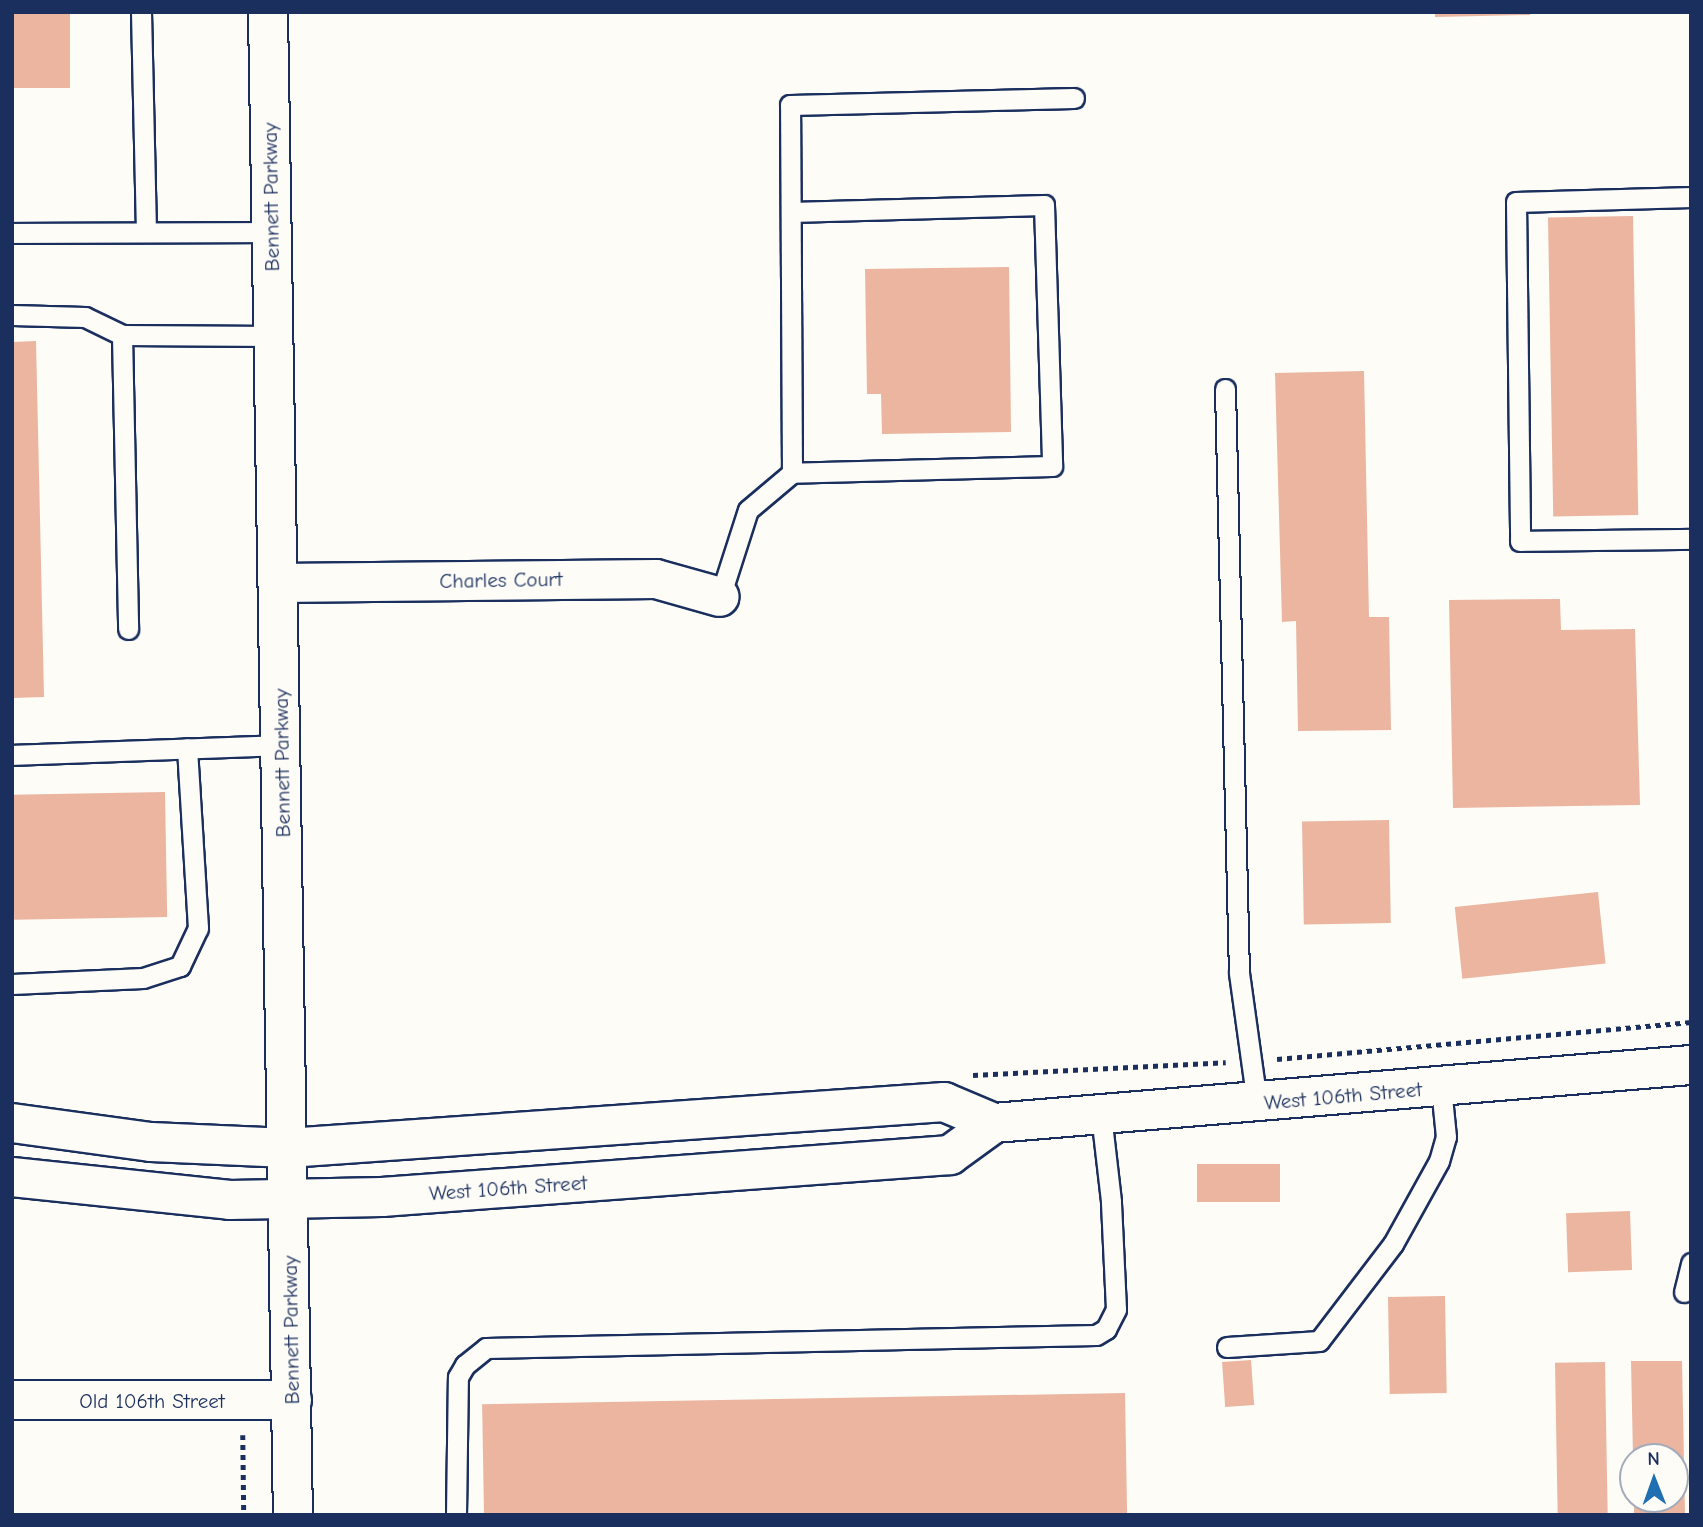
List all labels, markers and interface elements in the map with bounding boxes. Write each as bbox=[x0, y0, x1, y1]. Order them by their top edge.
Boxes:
street label: Bennett Parkway bbox=[257, 122, 285, 272]
street label: Charles Court bbox=[439, 566, 563, 594]
street label: Bennett Parkway bbox=[268, 688, 296, 838]
street label: West 106th Street bbox=[1263, 1077, 1423, 1115]
street label: West 106th Street bbox=[428, 1170, 588, 1206]
street label: Bennett Parkway bbox=[277, 1255, 305, 1405]
street label: Old 106th Street bbox=[79, 1388, 225, 1414]
north arrow bbox=[1619, 1443, 1689, 1513]
text: N bbox=[1647, 1448, 1660, 1470]

